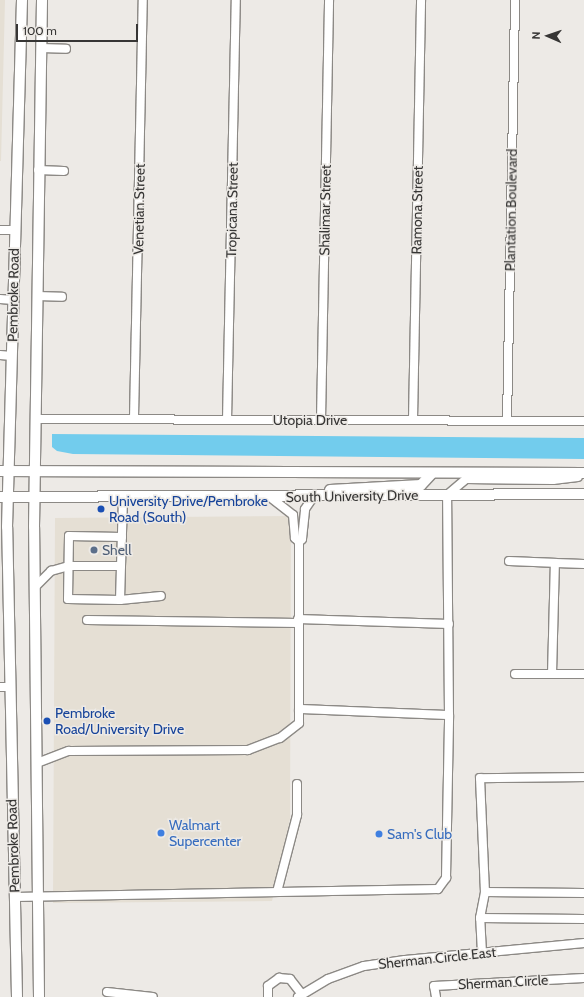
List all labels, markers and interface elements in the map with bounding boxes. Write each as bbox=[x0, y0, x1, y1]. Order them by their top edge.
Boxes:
scale bar bbox=[18, 16, 140, 42]
north arrow bbox=[528, 16, 568, 56]
text: 100 m bbox=[23, 23, 57, 38]
text: N bbox=[529, 31, 543, 40]
street label: Plantation Boulevard bbox=[502, 149, 520, 271]
street label: Tropicana Street bbox=[223, 162, 241, 258]
street label: Venetian Street bbox=[130, 163, 148, 255]
street label: Shalimar Street bbox=[316, 164, 334, 256]
street label: Ramona Street bbox=[408, 165, 426, 255]
street label: Pembroke Road bbox=[4, 248, 22, 342]
street label: Utopia Drive bbox=[273, 412, 347, 428]
street label: South University Drive bbox=[285, 486, 419, 506]
place label: University Drive/Pembroke Road (South) bbox=[109, 493, 268, 526]
marker: University Drive/Pembroke Road (South) bbox=[96, 504, 106, 514]
place label: Shell bbox=[102, 542, 131, 558]
marker: Shell bbox=[89, 545, 99, 555]
place label: Pembroke Road/University Drive bbox=[55, 705, 184, 738]
marker: Pembroke Road/University Drive bbox=[42, 716, 52, 726]
street label: Pembroke Road bbox=[3, 799, 23, 893]
place label: Walmart Supercenter bbox=[169, 817, 241, 850]
place label: Sam's Club bbox=[387, 826, 452, 842]
marker: Walmart Supercenter bbox=[156, 828, 166, 838]
marker: Sam's Club bbox=[374, 829, 384, 839]
street label: Sherman Circle East bbox=[377, 943, 497, 973]
street label: Sherman Circle bbox=[457, 971, 549, 993]

